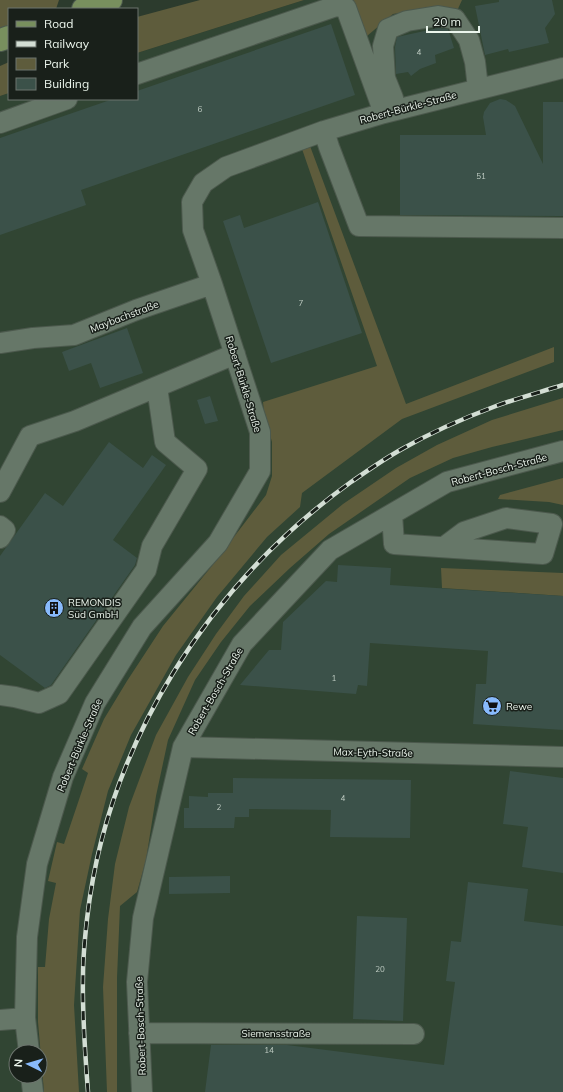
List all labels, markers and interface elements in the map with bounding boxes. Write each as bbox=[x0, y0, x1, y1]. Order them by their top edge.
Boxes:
legend bbox=[8, 8, 138, 100]
scale bar bbox=[427, 8, 479, 34]
text: 20 m bbox=[433, 14, 461, 29]
text: Road bbox=[44, 16, 73, 31]
text: Railway bbox=[44, 36, 90, 51]
house number: 4 bbox=[417, 47, 422, 57]
text: Park bbox=[44, 56, 70, 71]
text: Building bbox=[44, 76, 89, 91]
street label: Robert-Bürkle-Straße bbox=[358, 88, 458, 127]
house number: 6 bbox=[198, 104, 203, 114]
house number: 51 bbox=[476, 171, 486, 181]
street label: Maybachstraße bbox=[88, 297, 160, 336]
house number: 7 bbox=[299, 298, 304, 308]
street label: Robert-Bürkle-Straße bbox=[223, 334, 264, 434]
street label: Robert-Bosch-Straße bbox=[450, 450, 549, 489]
place label: REMONDIS Süd GmbH bbox=[68, 596, 121, 621]
building icon: REMONDIS Süd GmbH bbox=[43, 597, 65, 619]
street label: Robert-Bosch-Straße bbox=[185, 645, 246, 737]
house number: 1 bbox=[332, 673, 337, 683]
supermarket icon: Rewe bbox=[481, 695, 503, 717]
street label: Robert-Bürkle-Straße bbox=[54, 697, 105, 794]
place label: Rewe bbox=[506, 700, 532, 713]
street label: Max-Eyth-Straße bbox=[333, 745, 413, 760]
house number: 4 bbox=[341, 793, 346, 803]
house number: 2 bbox=[217, 802, 222, 812]
house number: 20 bbox=[375, 964, 385, 974]
street label: Robert-Bosch-Straße bbox=[132, 976, 149, 1076]
street label: Siemensstraße bbox=[242, 1027, 310, 1040]
north arrow bbox=[8, 1044, 48, 1084]
house number: 14 bbox=[264, 1045, 274, 1055]
text: N bbox=[11, 1058, 25, 1068]

